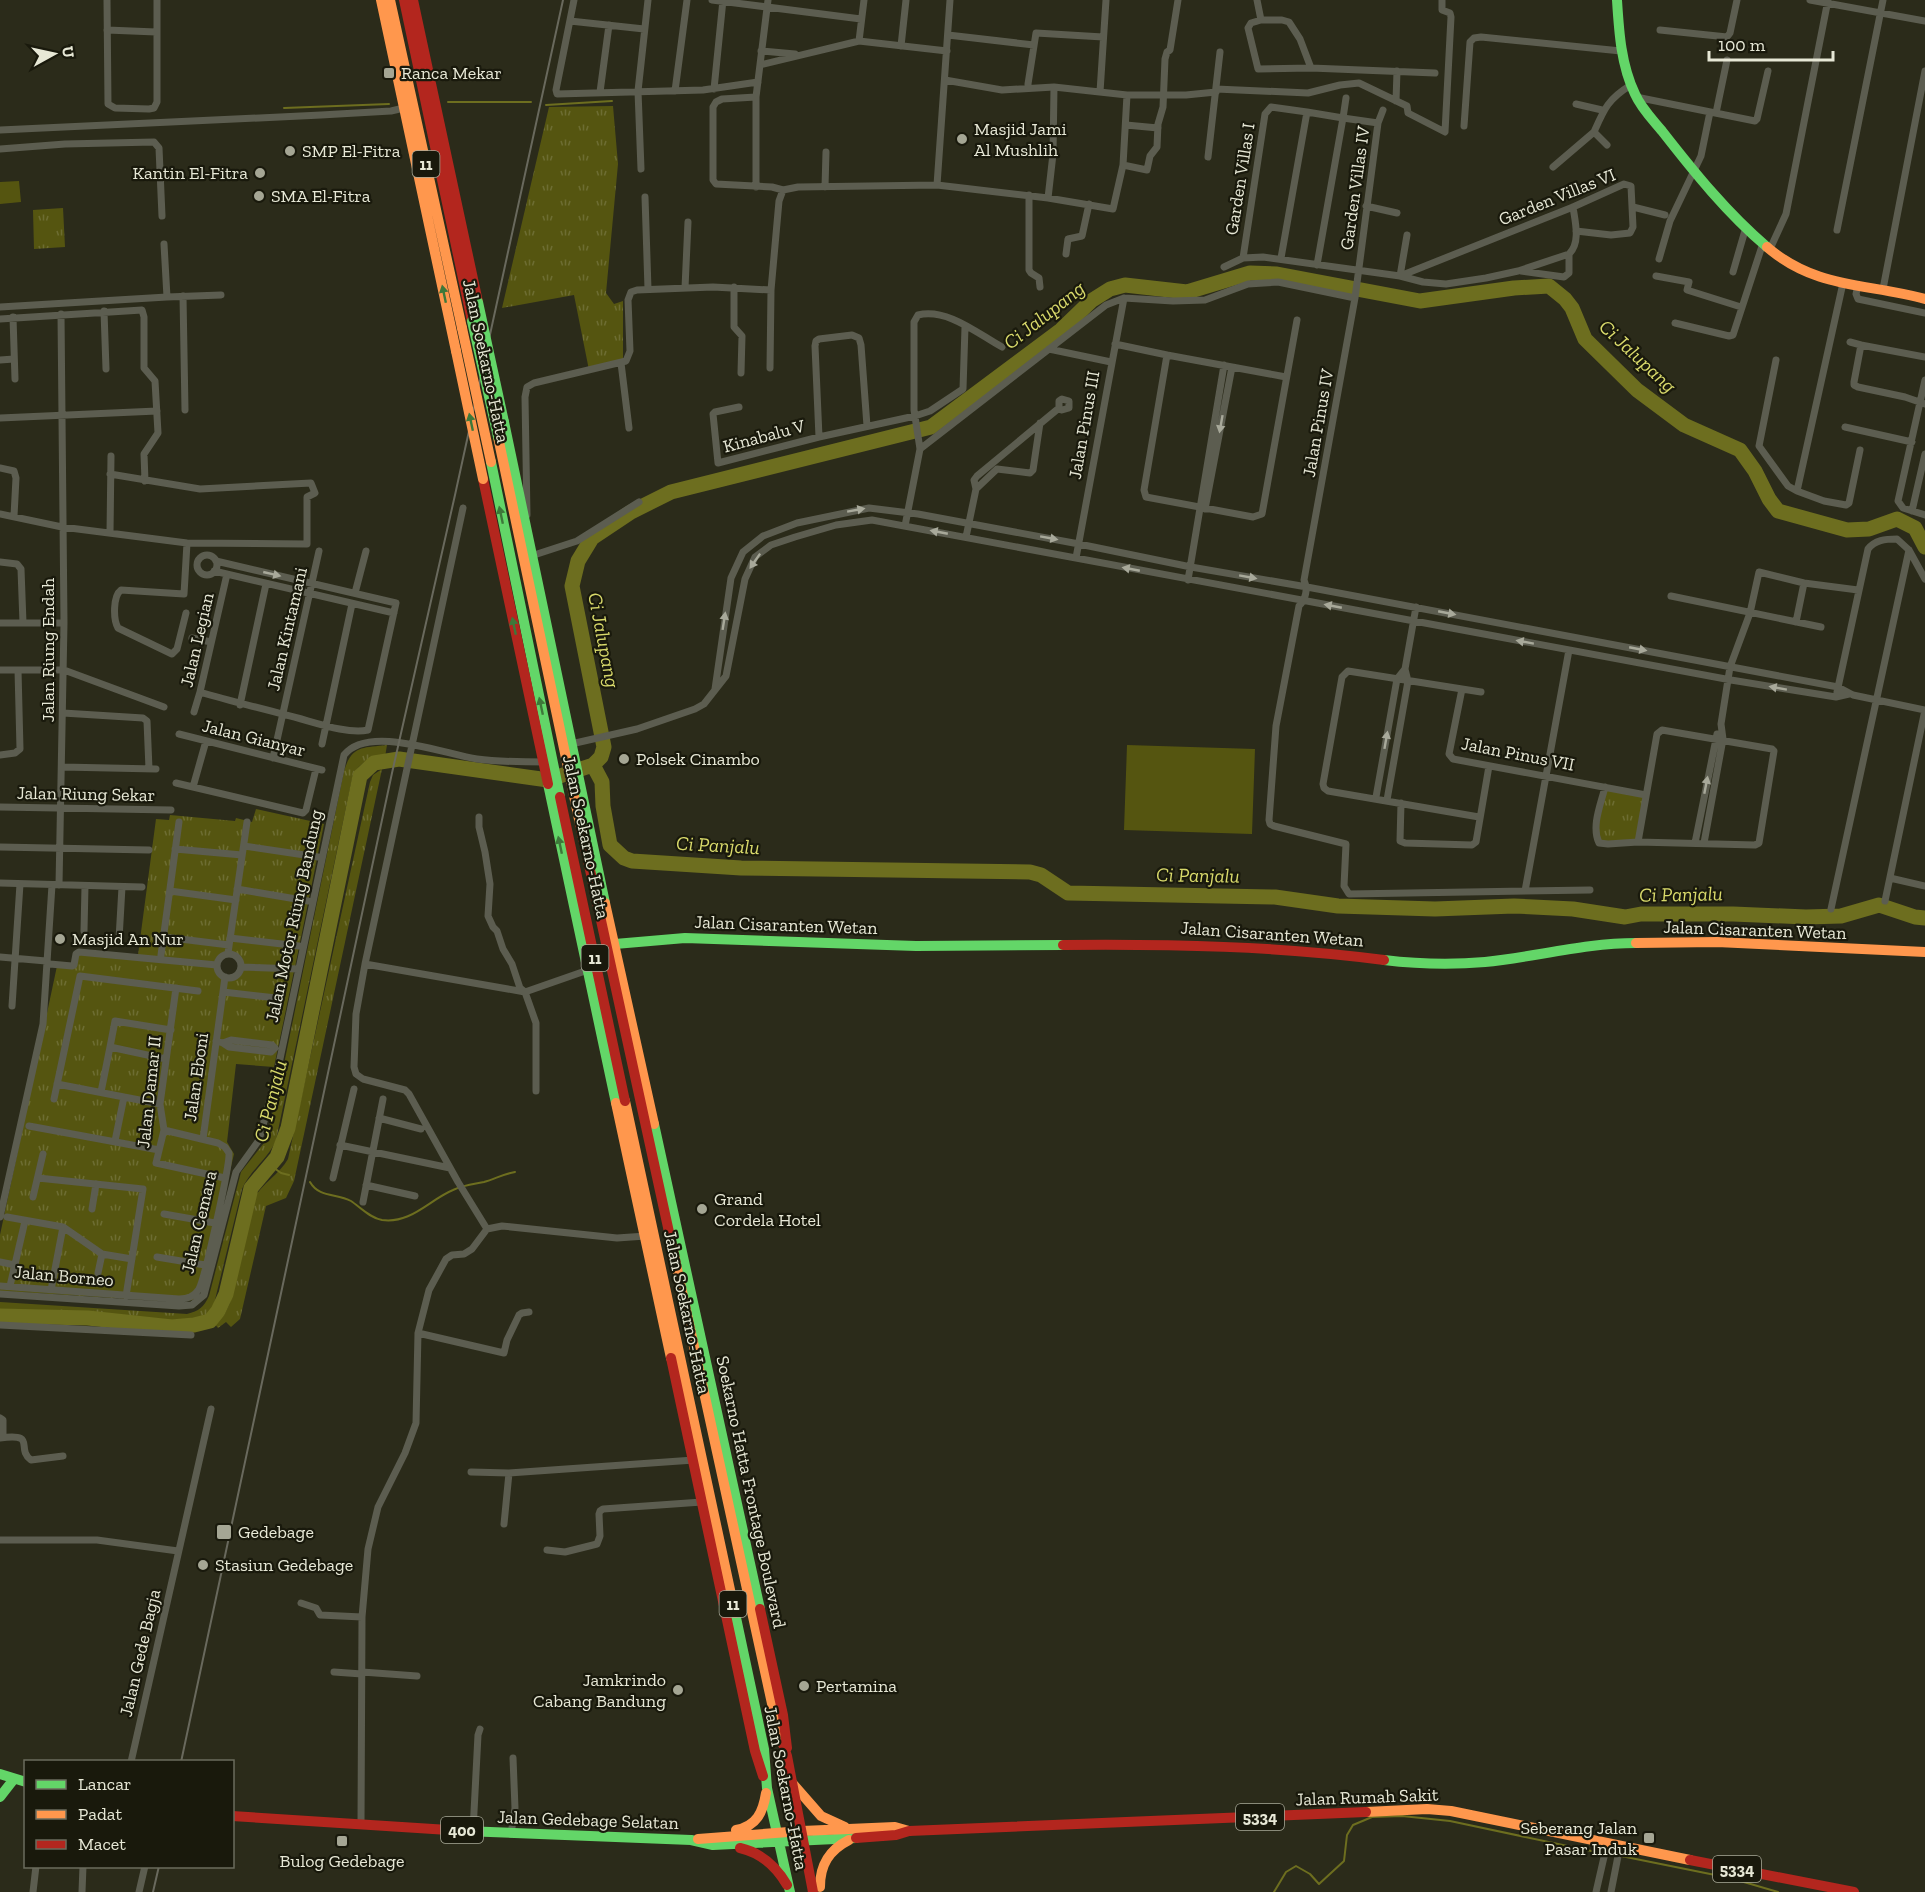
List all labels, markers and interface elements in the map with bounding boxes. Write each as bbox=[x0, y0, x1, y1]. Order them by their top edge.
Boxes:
north arrow bbox=[24, 24, 84, 84]
scale bar bbox=[1709, 24, 1834, 62]
text: 100 m bbox=[1718, 34, 1766, 56]
text: U bbox=[58, 45, 79, 59]
place label: Ranca Mekar bbox=[401, 62, 502, 84]
marker: Ranca Mekar bbox=[382, 66, 396, 80]
place label: Masjid Jami Al Mushlih bbox=[974, 118, 1066, 161]
street label: Garden Villas I bbox=[1220, 121, 1260, 237]
street label: Garden Villas IV bbox=[1335, 124, 1375, 251]
marker: Masjid Jami Al Mushlih bbox=[955, 132, 969, 146]
place label: SMP El-Fitra bbox=[302, 140, 401, 162]
marker: SMP El-Fitra bbox=[283, 144, 297, 158]
road number: 11 bbox=[412, 151, 440, 177]
place label: Kantin El-Fitra bbox=[132, 162, 248, 184]
street label: Garden Villas VI bbox=[1495, 163, 1619, 230]
marker: Kantin El-Fitra bbox=[253, 166, 267, 180]
place label: SMA El-Fitra bbox=[271, 185, 371, 207]
marker: SMA El-Fitra bbox=[252, 189, 266, 203]
water label: Ci Jalupang bbox=[999, 275, 1090, 354]
street label: Jalan Soekarno-Hatta bbox=[458, 277, 514, 445]
one-way arrow bbox=[439, 284, 448, 303]
water label: Ci Jalupang bbox=[1594, 314, 1682, 398]
street label: Jalan Pinus IV bbox=[1298, 367, 1338, 479]
street label: Jalan Pinus III bbox=[1064, 369, 1104, 481]
one-way arrow bbox=[466, 412, 475, 431]
street label: Kinabalu V bbox=[721, 414, 808, 457]
one-way arrow bbox=[1216, 415, 1225, 434]
one-way arrow bbox=[496, 505, 506, 524]
one-way arrow bbox=[847, 506, 866, 515]
one-way arrow bbox=[929, 527, 948, 536]
one-way arrow bbox=[1039, 534, 1058, 543]
one-way arrow bbox=[750, 552, 761, 569]
one-way arrow bbox=[1121, 564, 1140, 573]
street label: Jalan Kintamani bbox=[262, 565, 312, 693]
one-way arrow bbox=[263, 570, 282, 579]
one-way arrow bbox=[1239, 572, 1258, 581]
street label: Jalan Riung Endah bbox=[37, 578, 59, 722]
street label: Jalan Legian bbox=[175, 590, 219, 689]
water label: Ci Jalupang bbox=[583, 590, 625, 690]
one-way arrow bbox=[1323, 601, 1342, 610]
one-way arrow bbox=[1437, 609, 1456, 618]
one-way arrow bbox=[720, 612, 729, 631]
one-way arrow bbox=[509, 616, 518, 635]
one-way arrow bbox=[1515, 637, 1534, 646]
one-way arrow bbox=[1629, 645, 1648, 654]
one-way arrow bbox=[1769, 683, 1788, 692]
one-way arrow bbox=[536, 696, 545, 715]
street label: Jalan Gianyar bbox=[200, 715, 308, 761]
one-way arrow bbox=[1382, 730, 1391, 749]
street label: Jalan Pinus VII bbox=[1460, 732, 1577, 776]
place label: Polsek Cinambo bbox=[636, 748, 760, 770]
marker: Polsek Cinambo bbox=[617, 752, 631, 766]
street label: Jalan Soekarno-Hatta bbox=[558, 753, 614, 921]
one-way arrow bbox=[1702, 776, 1711, 795]
street label: Jalan Riung Sekar bbox=[17, 782, 155, 806]
street label: Jalan Motor Riung Bandung bbox=[261, 808, 327, 1024]
water label: Ci Panjalu bbox=[676, 831, 760, 859]
one-way arrow bbox=[555, 835, 565, 854]
water label: Ci Panjalu bbox=[1156, 862, 1240, 888]
water label: Ci Panjalu bbox=[1639, 881, 1723, 907]
street label: Jalan Cisaranten Wetan bbox=[694, 911, 879, 939]
street label: Jalan Cisaranten Wetan bbox=[1663, 916, 1848, 944]
street label: Jalan Cisaranten Wetan bbox=[1180, 917, 1365, 951]
place label: Masjid An Nur bbox=[72, 928, 184, 950]
marker: Masjid An Nur bbox=[53, 932, 67, 946]
road number: 11 bbox=[582, 945, 608, 971]
street label: Jalan Eboni bbox=[179, 1031, 213, 1123]
street label: Jalan Damar II bbox=[132, 1035, 166, 1149]
water label: Ci Panjalu bbox=[248, 1057, 292, 1145]
street label: Jalan Cemara bbox=[176, 1168, 222, 1276]
place label: Grand Cordela Hotel bbox=[714, 1188, 821, 1231]
marker: Grand Cordela Hotel bbox=[695, 1202, 709, 1216]
street label: Jalan Soekarno-Hatta bbox=[659, 1228, 715, 1396]
street label: Jalan Borneo bbox=[13, 1261, 115, 1291]
street label: Soekarno Hatta Frontage Boulevard bbox=[711, 1354, 791, 1630]
place label: Gedebage bbox=[238, 1521, 314, 1543]
marker: Gedebage bbox=[215, 1523, 233, 1541]
place label: Stasiun Gedebage bbox=[215, 1554, 353, 1576]
marker: Stasiun Gedebage bbox=[196, 1558, 210, 1572]
street label: Jalan Gede Bagja bbox=[115, 1587, 165, 1719]
road number: 11 bbox=[720, 1591, 746, 1617]
place label: Jamkrindo Cabang Bandung bbox=[533, 1669, 666, 1712]
place label: Pertamina bbox=[816, 1675, 897, 1697]
marker: Pertamina bbox=[797, 1679, 811, 1693]
marker: Jamkrindo Cabang Bandung bbox=[671, 1683, 685, 1697]
street label: Jalan Soekarno-Hatta bbox=[759, 1704, 813, 1872]
legend bbox=[24, 1760, 234, 1868]
text: Lancar bbox=[78, 1773, 131, 1795]
street label: Jalan Rumah Sakit bbox=[1295, 1783, 1439, 1810]
text: Padat bbox=[78, 1803, 122, 1825]
road number: 5334 bbox=[1236, 1804, 1284, 1830]
street label: Jalan Gedebage Selatan bbox=[497, 1806, 680, 1834]
road number: 400 bbox=[441, 1817, 483, 1843]
place label: Seberang Jalan Pasar Induk bbox=[1520, 1817, 1638, 1860]
marker: Seberang Jalan Pasar Induk bbox=[1642, 1831, 1656, 1845]
text: Macet bbox=[78, 1833, 126, 1855]
marker: Bulog Gedebage bbox=[335, 1834, 349, 1848]
place label: Bulog Gedebage bbox=[280, 1850, 404, 1872]
road number: 5334 bbox=[1713, 1856, 1761, 1882]

